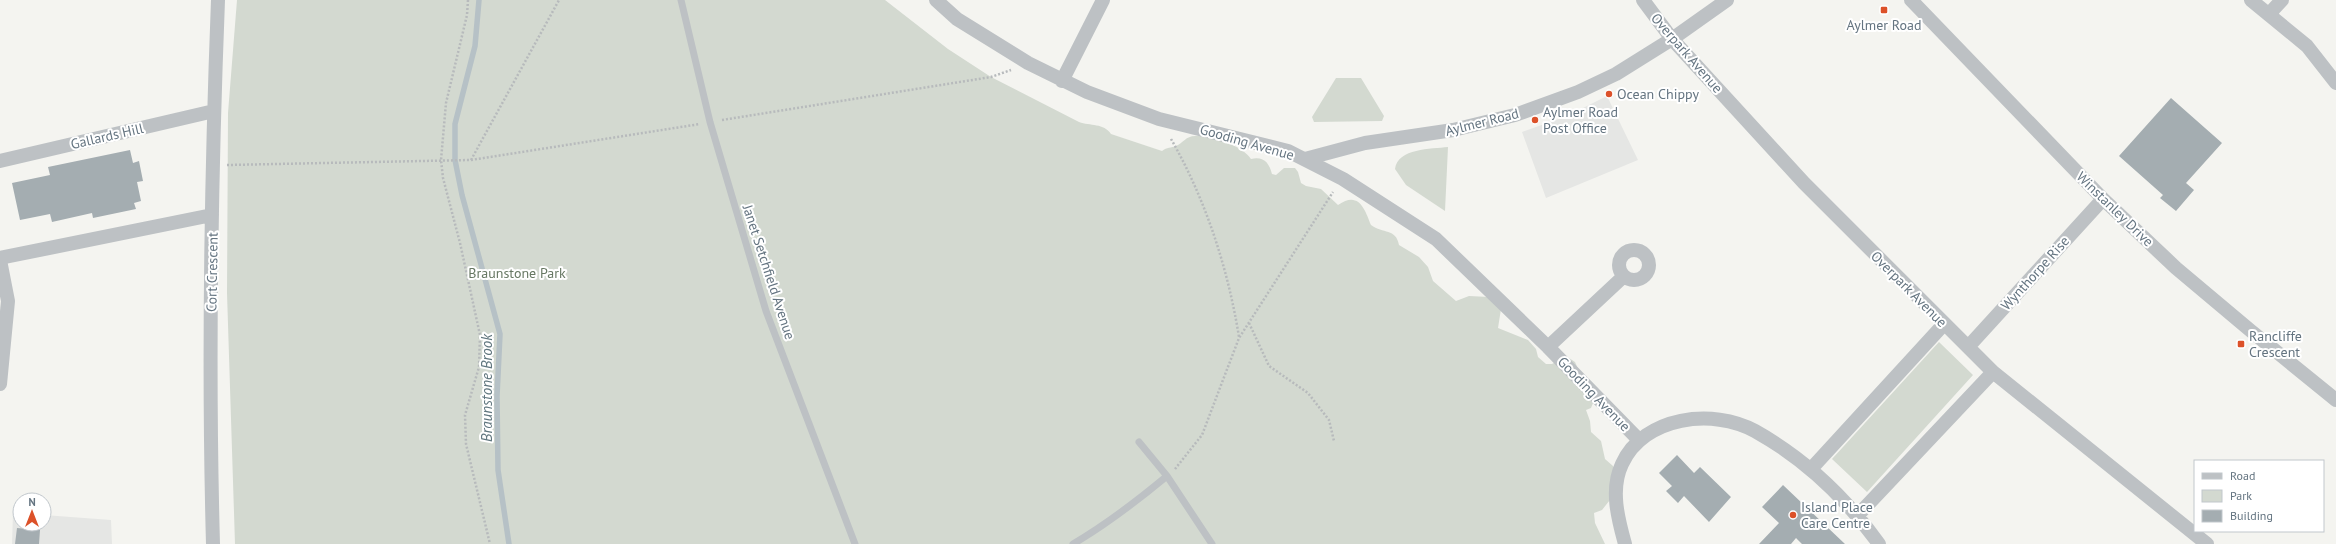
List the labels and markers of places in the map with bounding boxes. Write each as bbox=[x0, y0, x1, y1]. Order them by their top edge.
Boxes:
marker: Aylmer Road bbox=[1879, 5, 1889, 15]
place label: Aylmer Road bbox=[1847, 16, 1921, 34]
place label: Ocean Chippy bbox=[1617, 85, 1699, 103]
marker: Ocean Chippy bbox=[1604, 89, 1614, 99]
place label: Aylmer Road Post Office bbox=[1543, 103, 1618, 137]
marker: Aylmer Road Post Office bbox=[1530, 115, 1540, 125]
place label: Rancliffe Crescent bbox=[2249, 327, 2302, 361]
marker: Rancliffe Crescent bbox=[2236, 339, 2246, 349]
place label: Island Place Care Centre bbox=[1801, 498, 1873, 532]
marker: Island Place Care Centre bbox=[1788, 510, 1798, 520]

